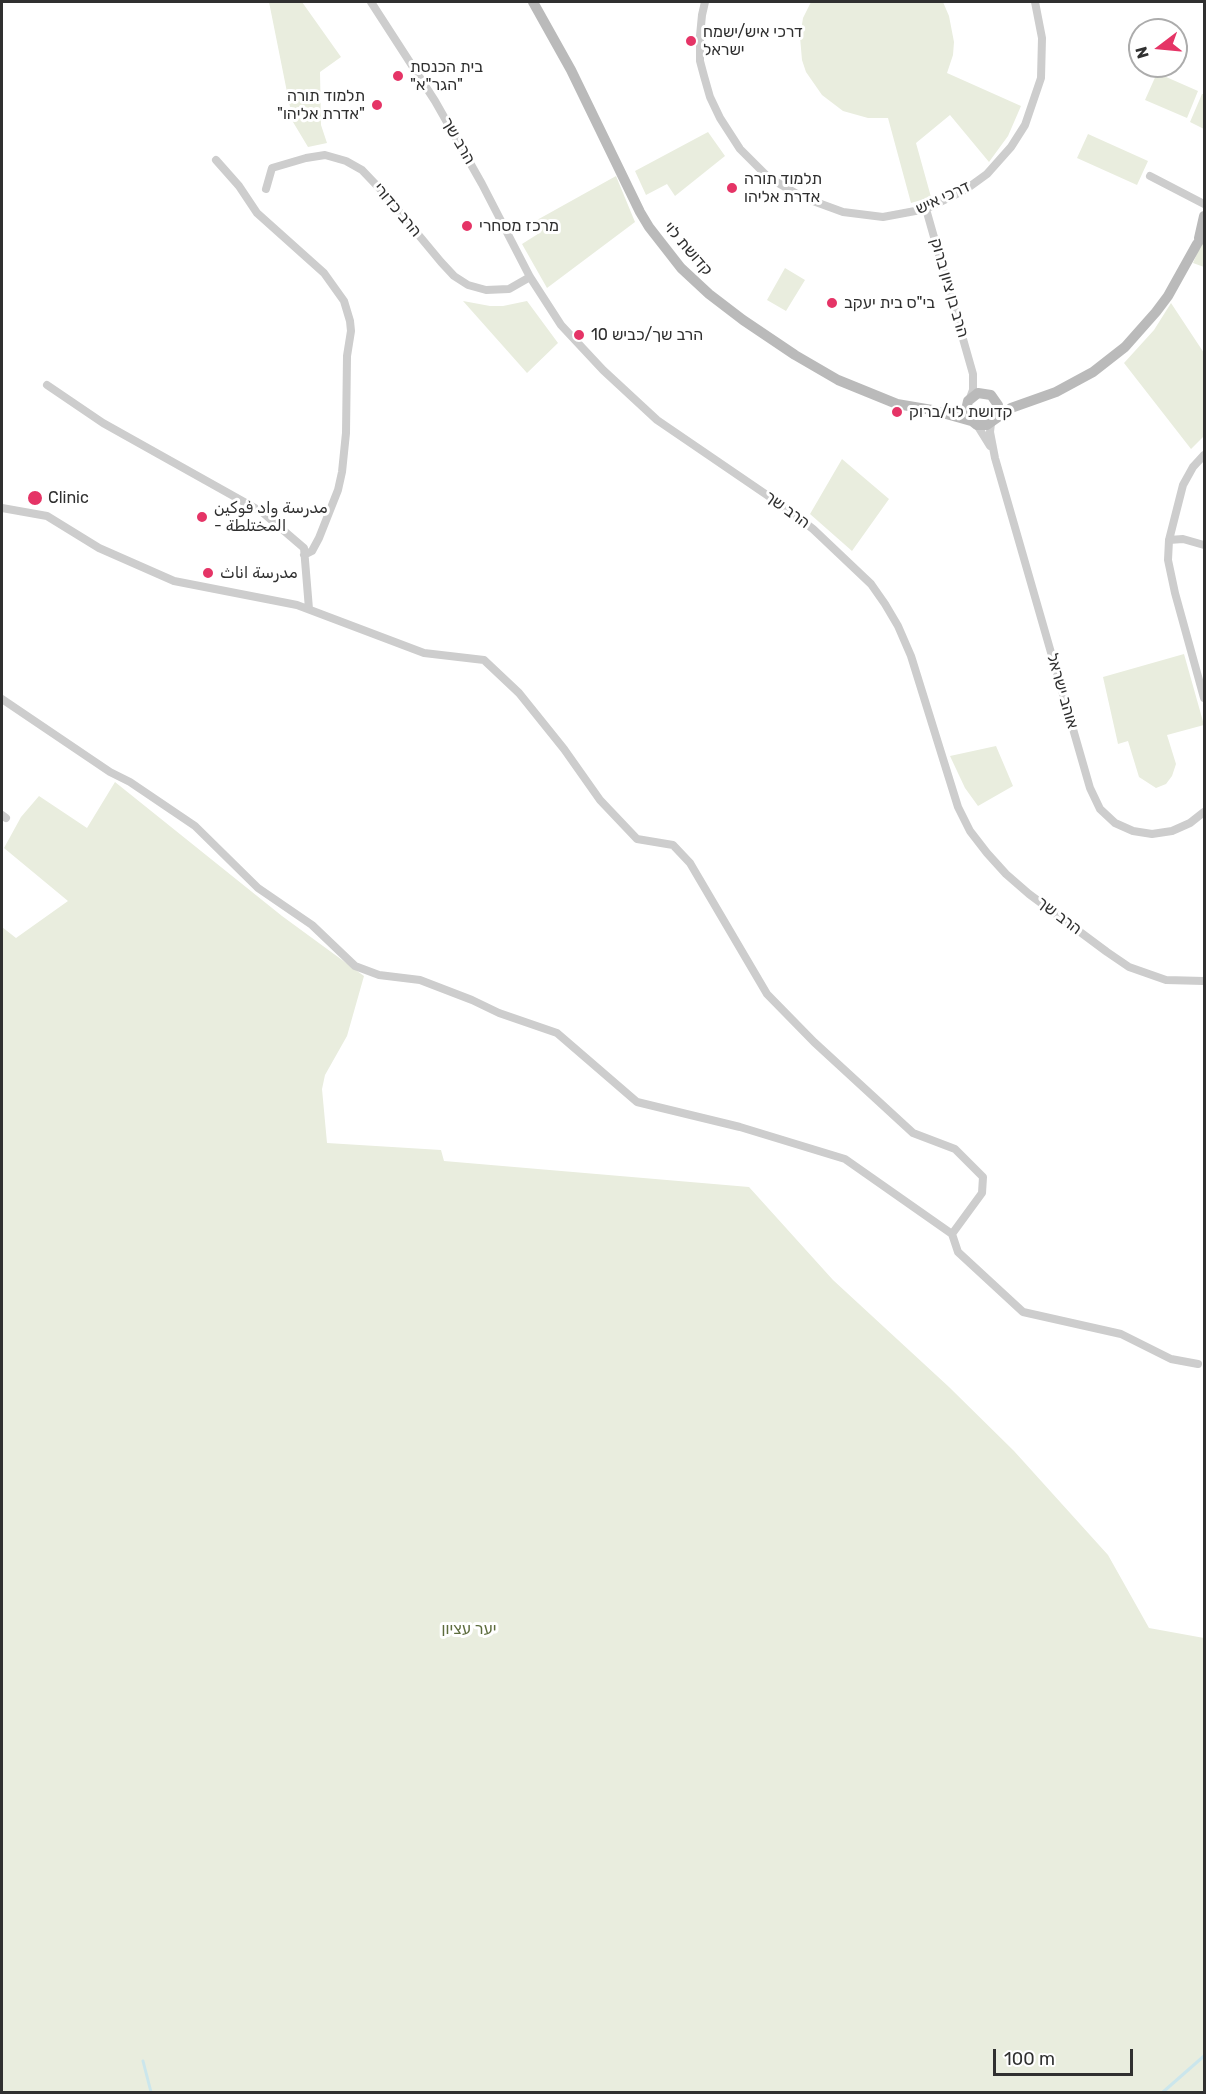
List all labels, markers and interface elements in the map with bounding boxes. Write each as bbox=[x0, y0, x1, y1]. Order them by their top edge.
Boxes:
north arrow bbox=[1128, 18, 1188, 78]
place label: דרכי איש/ישמח ישראל bbox=[703, 22, 803, 60]
marker: דרכי איש/ישמח ישראל bbox=[684, 34, 698, 48]
text: N bbox=[1131, 44, 1153, 61]
place label: בית הכנסת "הגר"א" bbox=[410, 57, 483, 95]
marker: בית הכנסת "הגר"א" bbox=[391, 69, 405, 83]
place label: תלמוד תורה "אדרת אליהו" bbox=[277, 86, 365, 124]
marker: תלמוד תורה "אדרת אליהו" bbox=[370, 98, 384, 112]
street label: הרב שך bbox=[437, 114, 479, 168]
place label: תלמוד תורה אדרת אליהו bbox=[744, 169, 822, 207]
street label: דרכי איש bbox=[913, 177, 973, 219]
street label: הרב כדורי bbox=[369, 179, 425, 241]
marker: תלמוד תורה אדרת אליהו bbox=[725, 181, 739, 195]
place label: מרכז מסחרי bbox=[479, 216, 559, 236]
street label: קדושת לוי bbox=[659, 218, 717, 280]
marker: מרכז מסחרי bbox=[460, 219, 474, 233]
street label: הרב בן ציון ברוק bbox=[926, 236, 972, 340]
place label: בי"ס בית יעקב bbox=[844, 293, 935, 313]
marker: בי"ס בית יעקב bbox=[825, 296, 839, 310]
place label: הרב שך/כביש 10 bbox=[591, 325, 703, 345]
marker: הרב שך/כביש 10 bbox=[572, 328, 586, 342]
place label: קדושת לוי/ברוק bbox=[909, 402, 1013, 422]
marker: קדושת לוי/ברוק bbox=[890, 405, 904, 419]
street label: הרב שך bbox=[761, 487, 813, 533]
place label: Clinic bbox=[48, 488, 89, 508]
marker: Clinic bbox=[26, 489, 44, 507]
place label: مدرسة واد فوكين - المختلطة bbox=[214, 498, 328, 536]
marker: مدرسة واد فوكين - المختلطة bbox=[195, 510, 209, 524]
place label: مدرسة اناث bbox=[220, 563, 298, 583]
marker: مدرسة اناث bbox=[201, 566, 215, 580]
street label: אוהב ישראל bbox=[1042, 651, 1082, 731]
street label: הרב שך bbox=[1033, 893, 1085, 939]
park label: יער עציון bbox=[442, 1619, 496, 1639]
scale bar bbox=[996, 2037, 1136, 2075]
text: 100 m bbox=[1004, 2048, 1055, 2070]

